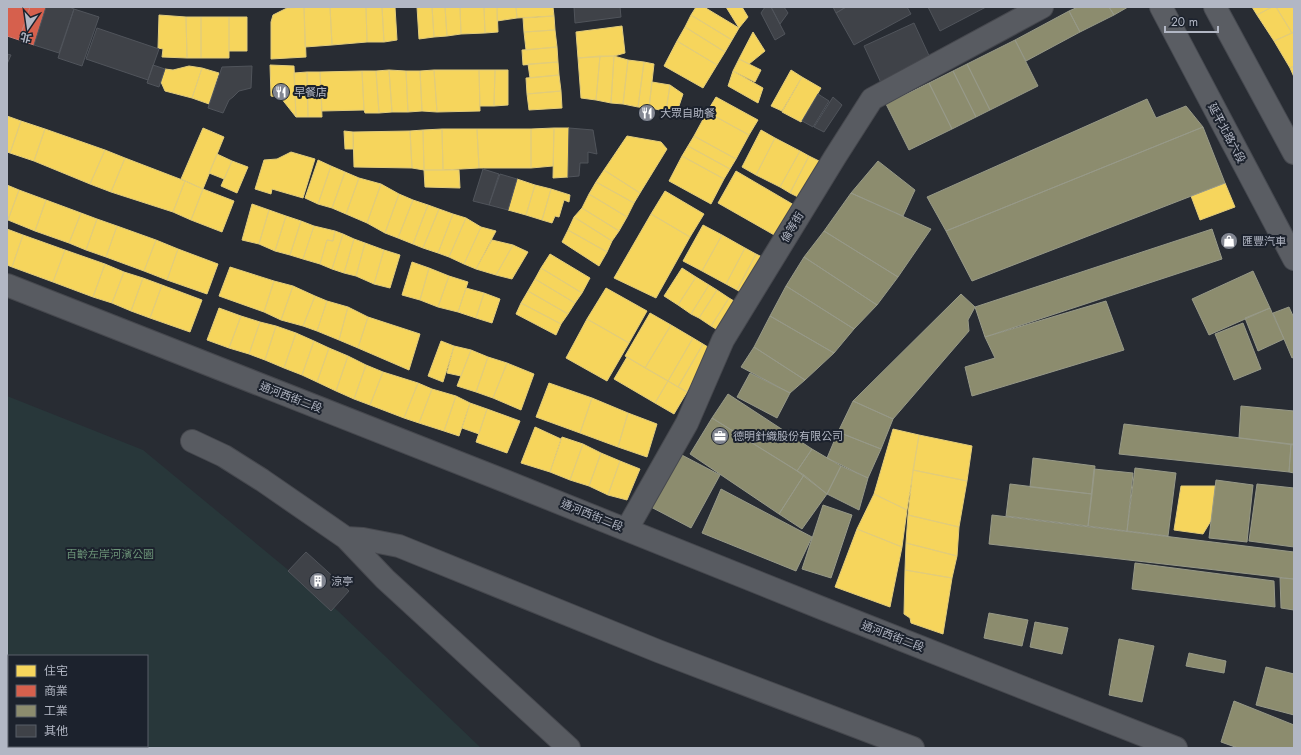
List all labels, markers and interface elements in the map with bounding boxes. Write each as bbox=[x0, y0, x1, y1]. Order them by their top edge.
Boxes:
north arrow bbox=[8, 8, 48, 48]
scale bar bbox=[1165, 8, 1218, 34]
text: 20 m bbox=[1171, 13, 1198, 31]
text: 北 bbox=[19, 29, 33, 47]
restaurant icon: 早餐店 bbox=[271, 82, 291, 102]
place label: 早餐店 bbox=[294, 84, 327, 100]
street label: 延平北路六段 bbox=[1204, 100, 1250, 166]
restaurant icon: 大眾自助餐 bbox=[637, 103, 657, 123]
place label: 大眾自助餐 bbox=[660, 105, 715, 121]
street label: 倫等街 bbox=[777, 209, 807, 245]
shop icon: 匯豐汽車 bbox=[1219, 231, 1239, 251]
place label: 匯豐汽車 bbox=[1242, 233, 1286, 249]
street label: 通河西街二段 bbox=[257, 378, 325, 416]
office icon: 德明針織股份有限公司 bbox=[710, 426, 730, 446]
place label: 德明針織股份有限公司 bbox=[733, 428, 843, 444]
street label: 通河西街二段 bbox=[558, 495, 626, 535]
park label: 百齡左岸河濱公園 bbox=[66, 546, 154, 562]
building icon: 涼亭 bbox=[308, 571, 328, 591]
place label: 涼亭 bbox=[331, 573, 353, 589]
street label: 通河西街二段 bbox=[859, 617, 927, 655]
legend bbox=[8, 655, 148, 747]
text: 住宅 bbox=[44, 662, 68, 680]
text: 商業 bbox=[44, 682, 68, 700]
text: 工業 bbox=[44, 702, 68, 720]
text: 其他 bbox=[44, 722, 68, 740]

